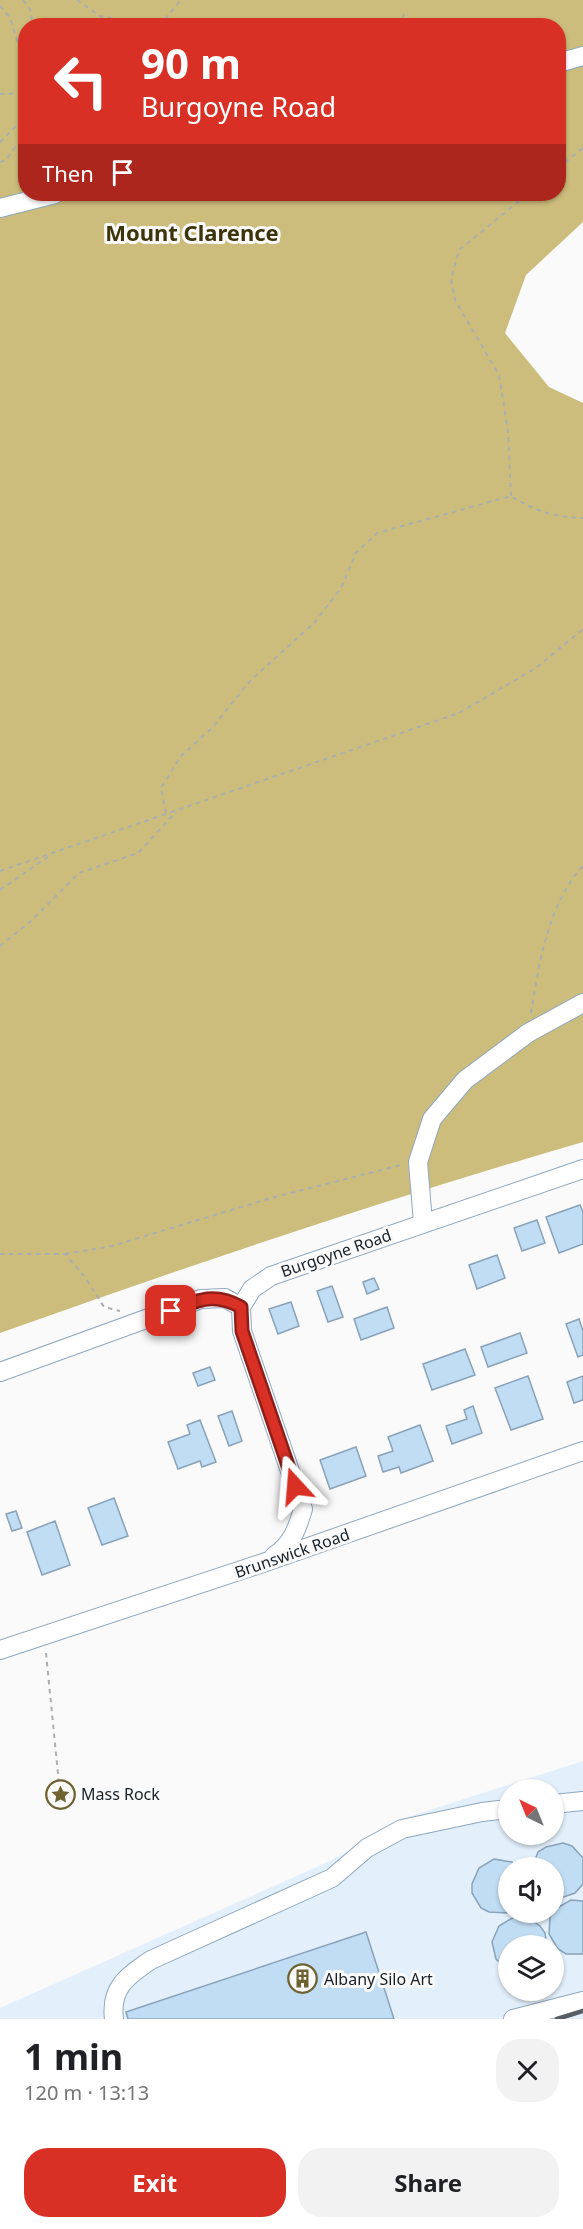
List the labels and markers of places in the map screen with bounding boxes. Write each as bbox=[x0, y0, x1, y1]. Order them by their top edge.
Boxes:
pin bbox=[145, 1285, 196, 1336]
place icon: Mass Rock bbox=[44, 1778, 76, 1810]
place label: Mass Rock bbox=[81, 1783, 160, 1805]
building icon: Albany Silo Art bbox=[287, 1963, 319, 1995]
place label: Albany Silo Art bbox=[324, 1968, 433, 1990]

